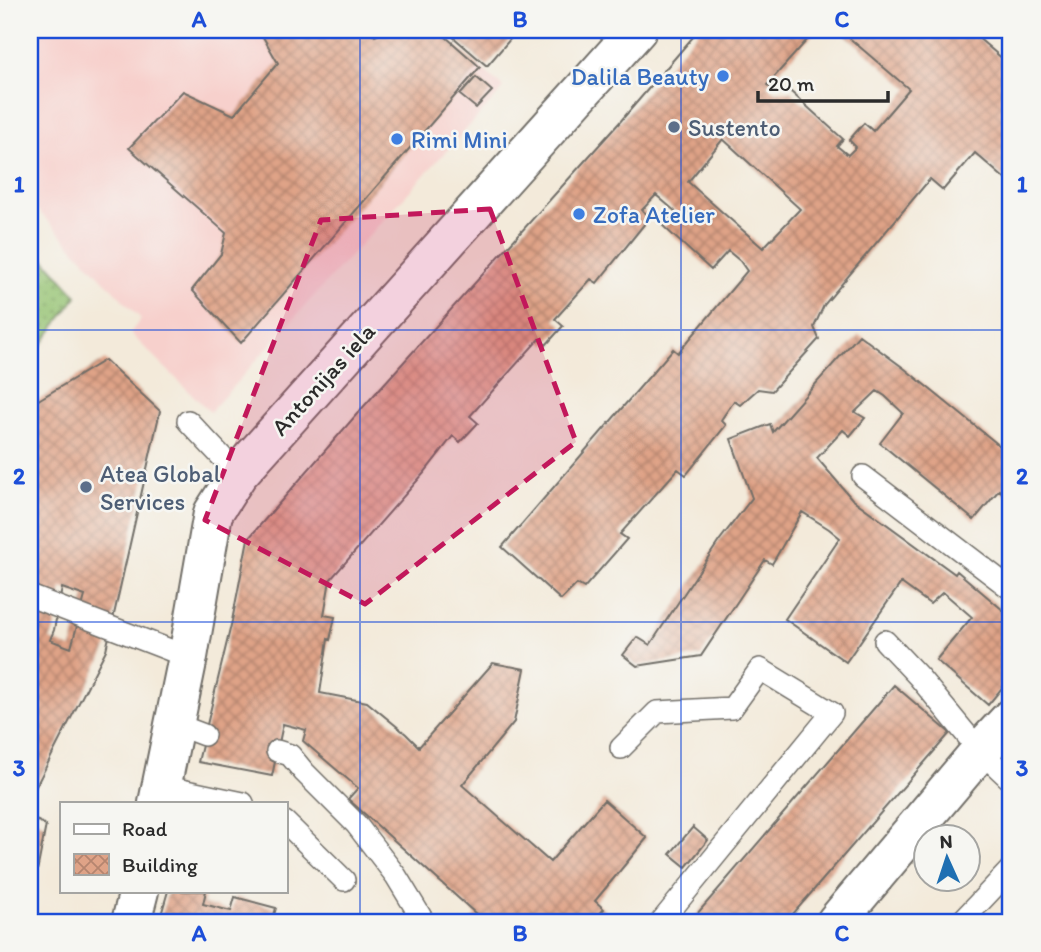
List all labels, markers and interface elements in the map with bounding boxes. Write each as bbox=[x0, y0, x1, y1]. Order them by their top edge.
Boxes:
text: A bbox=[191, 5, 207, 33]
text: B bbox=[513, 5, 528, 33]
text: C bbox=[835, 5, 850, 33]
scale bar bbox=[758, 60, 887, 104]
place label: Dalila Beauty bbox=[571, 62, 709, 91]
marker: Dalila Beauty bbox=[715, 68, 731, 84]
text: 20 m bbox=[768, 71, 815, 96]
place label: Sustento bbox=[688, 113, 781, 142]
marker: Sustento bbox=[666, 119, 682, 135]
place label: Rimi Mini bbox=[411, 125, 508, 154]
marker: Rimi Mini bbox=[389, 131, 405, 147]
text: 1 bbox=[14, 170, 25, 198]
text: 1 bbox=[1017, 170, 1028, 198]
place label: Zofa Atelier bbox=[593, 200, 715, 229]
marker: Zofa Atelier bbox=[571, 206, 587, 222]
street label: Antonijas iela bbox=[265, 316, 381, 441]
place label: Atea Global Services bbox=[100, 459, 221, 516]
text: 2 bbox=[13, 462, 26, 490]
text: 2 bbox=[1016, 462, 1029, 490]
marker: Atea Global Services bbox=[78, 479, 94, 495]
text: 3 bbox=[13, 754, 26, 782]
text: 3 bbox=[1016, 754, 1029, 782]
legend bbox=[60, 802, 287, 892]
text: Road bbox=[122, 816, 168, 841]
north arrow bbox=[912, 822, 982, 892]
text: N bbox=[939, 830, 953, 853]
text: Building bbox=[122, 852, 198, 877]
text: A bbox=[191, 919, 207, 947]
text: B bbox=[513, 919, 528, 947]
text: C bbox=[835, 919, 850, 947]

